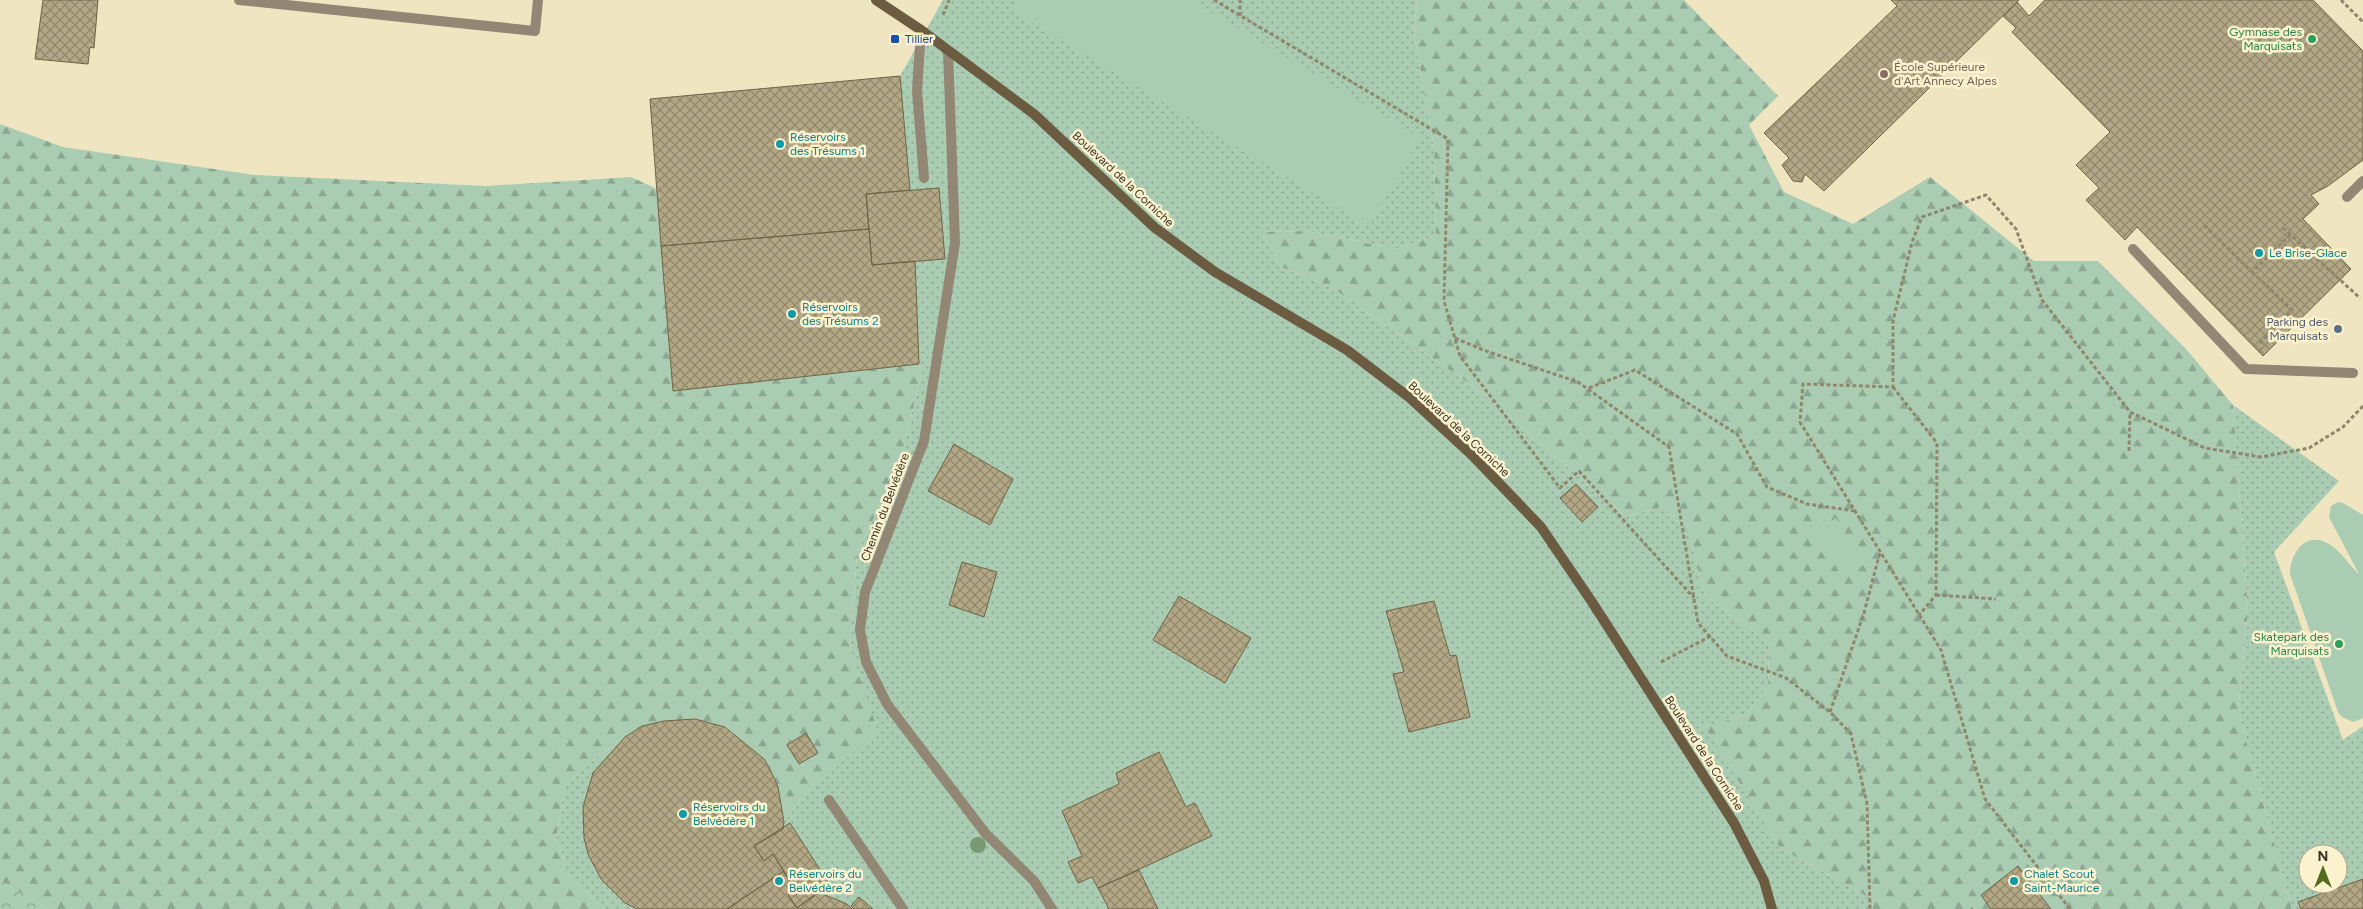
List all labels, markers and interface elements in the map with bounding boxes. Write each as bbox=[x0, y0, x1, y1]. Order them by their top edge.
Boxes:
place label: Gymnase des Marquisats bbox=[2229, 25, 2302, 53]
place label: Tillier bbox=[905, 32, 933, 46]
marker: Tillier bbox=[889, 33, 901, 45]
marker: Gymnase des Marquisats bbox=[2306, 33, 2318, 45]
place label: École Supérieure d'Art Annecy Alpes bbox=[1894, 60, 1997, 88]
marker: École Supérieure d'Art Annecy Alpes bbox=[1878, 68, 1890, 80]
street label: Boulevard de la Corniche bbox=[1069, 128, 1177, 230]
place label: Réservoirs des Trésums 1 bbox=[790, 130, 865, 158]
marker: Réservoirs des Trésums 1 bbox=[774, 138, 786, 150]
place label: Le Brise-Glace bbox=[2269, 246, 2347, 260]
marker: Le Brise-Glace bbox=[2253, 247, 2265, 259]
place label: Réservoirs des Trésums 2 bbox=[802, 300, 879, 328]
marker: Réservoirs des Trésums 2 bbox=[786, 308, 798, 320]
place label: Parking des Marquisats bbox=[2267, 315, 2328, 343]
marker: Parking des Marquisats bbox=[2332, 323, 2344, 335]
street label: Boulevard de la Corniche bbox=[1405, 378, 1513, 480]
street label: Chemin du Belvédère bbox=[858, 451, 912, 563]
place label: Skatepark des Marquisats bbox=[2254, 630, 2329, 658]
marker: Skatepark des Marquisats bbox=[2333, 638, 2345, 650]
street label: Boulevard de la Corniche bbox=[1662, 693, 1746, 813]
place label: Réservoirs du Belvédère 1 bbox=[693, 800, 765, 828]
marker: Réservoirs du Belvédère 1 bbox=[677, 808, 689, 820]
north arrow bbox=[2298, 844, 2348, 894]
text: N bbox=[2318, 848, 2328, 865]
place label: Réservoirs du Belvédère 2 bbox=[789, 867, 861, 895]
place label: Chalet Scout Saint-Maurice bbox=[2024, 867, 2100, 895]
marker: Réservoirs du Belvédère 2 bbox=[773, 875, 785, 887]
marker: Chalet Scout Saint-Maurice bbox=[2008, 875, 2020, 887]

